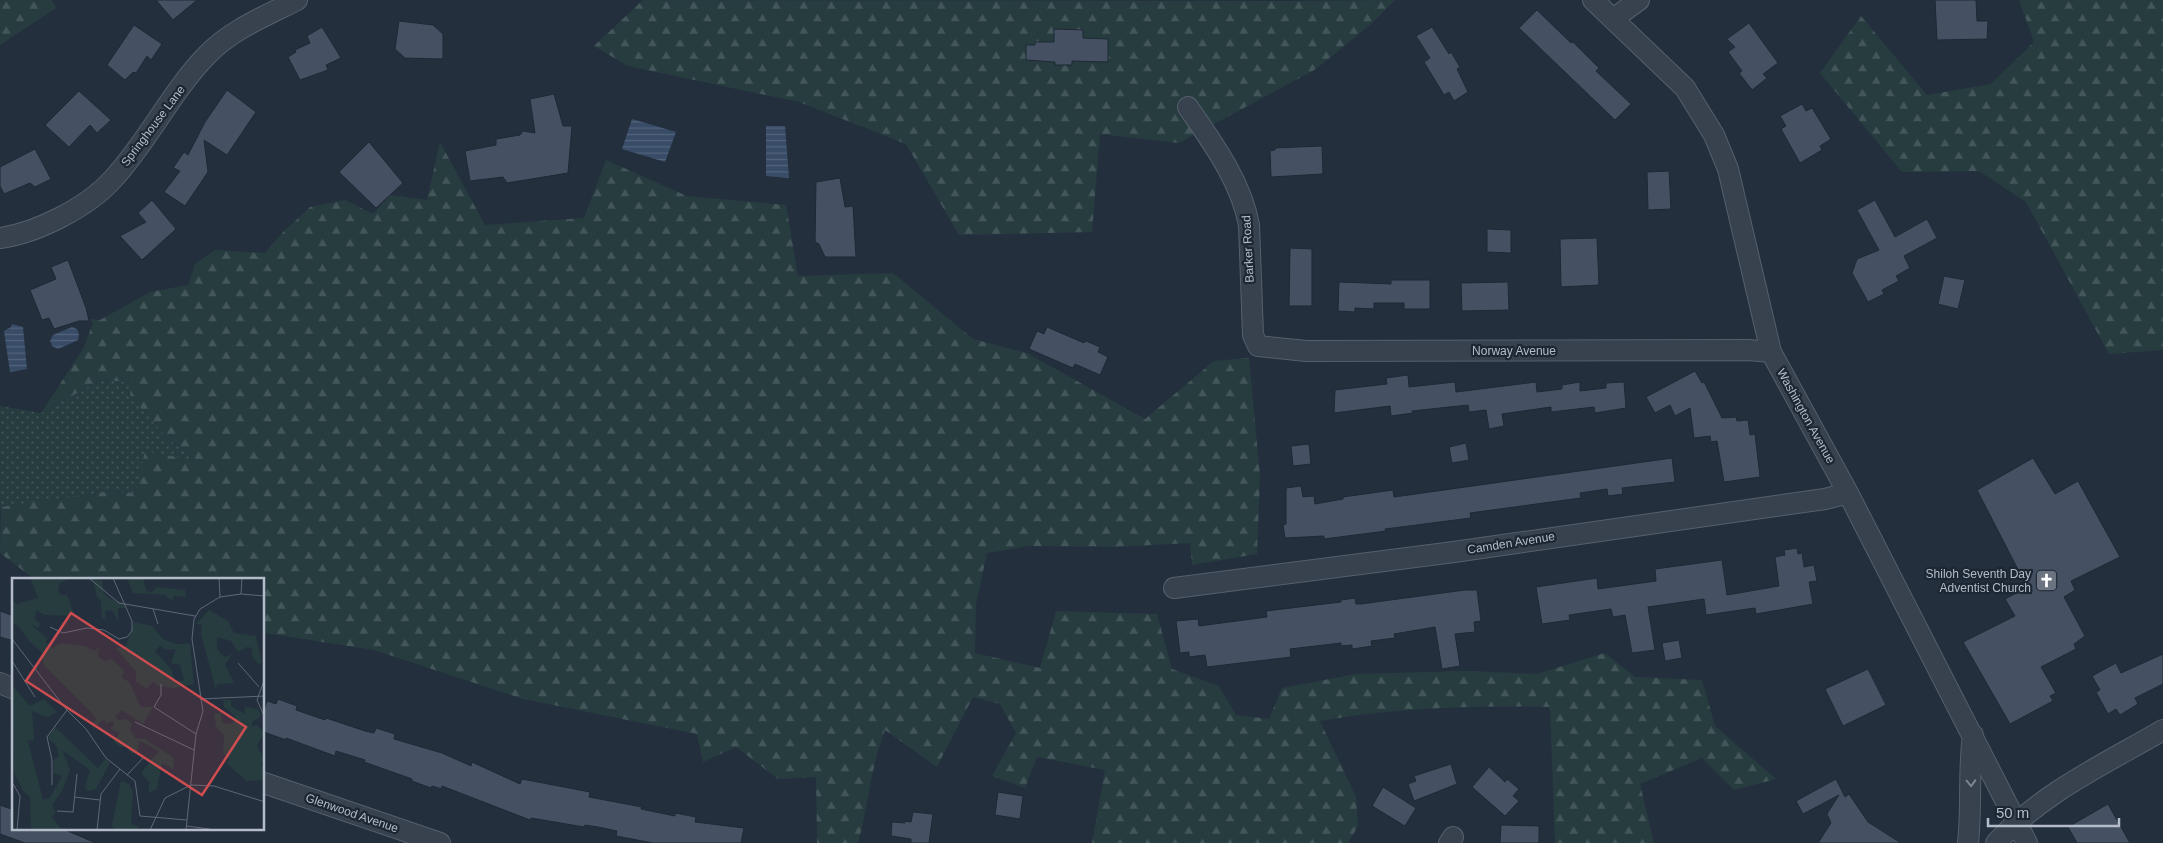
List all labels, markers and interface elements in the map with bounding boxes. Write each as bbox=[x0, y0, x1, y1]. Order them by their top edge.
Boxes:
street label: Springhouse Lane bbox=[118, 83, 188, 169]
street label: Barker Road bbox=[1239, 215, 1257, 283]
street label: Norway Avenue bbox=[1472, 344, 1556, 358]
street label: Washington Avenue bbox=[1774, 366, 1838, 466]
street label: Camden Avenue bbox=[1466, 529, 1556, 557]
place label: Shiloh Seventh Day Adventist Church bbox=[1926, 567, 2031, 595]
church icon: Shiloh Seventh Day Adventist Church bbox=[2035, 569, 2059, 593]
inset map bbox=[12, 578, 265, 830]
one-way arrow bbox=[1965, 779, 1976, 787]
street label: Glenwood Avenue bbox=[304, 791, 401, 836]
scale bar bbox=[1988, 796, 2119, 828]
text: 50 m bbox=[1996, 804, 2029, 821]

